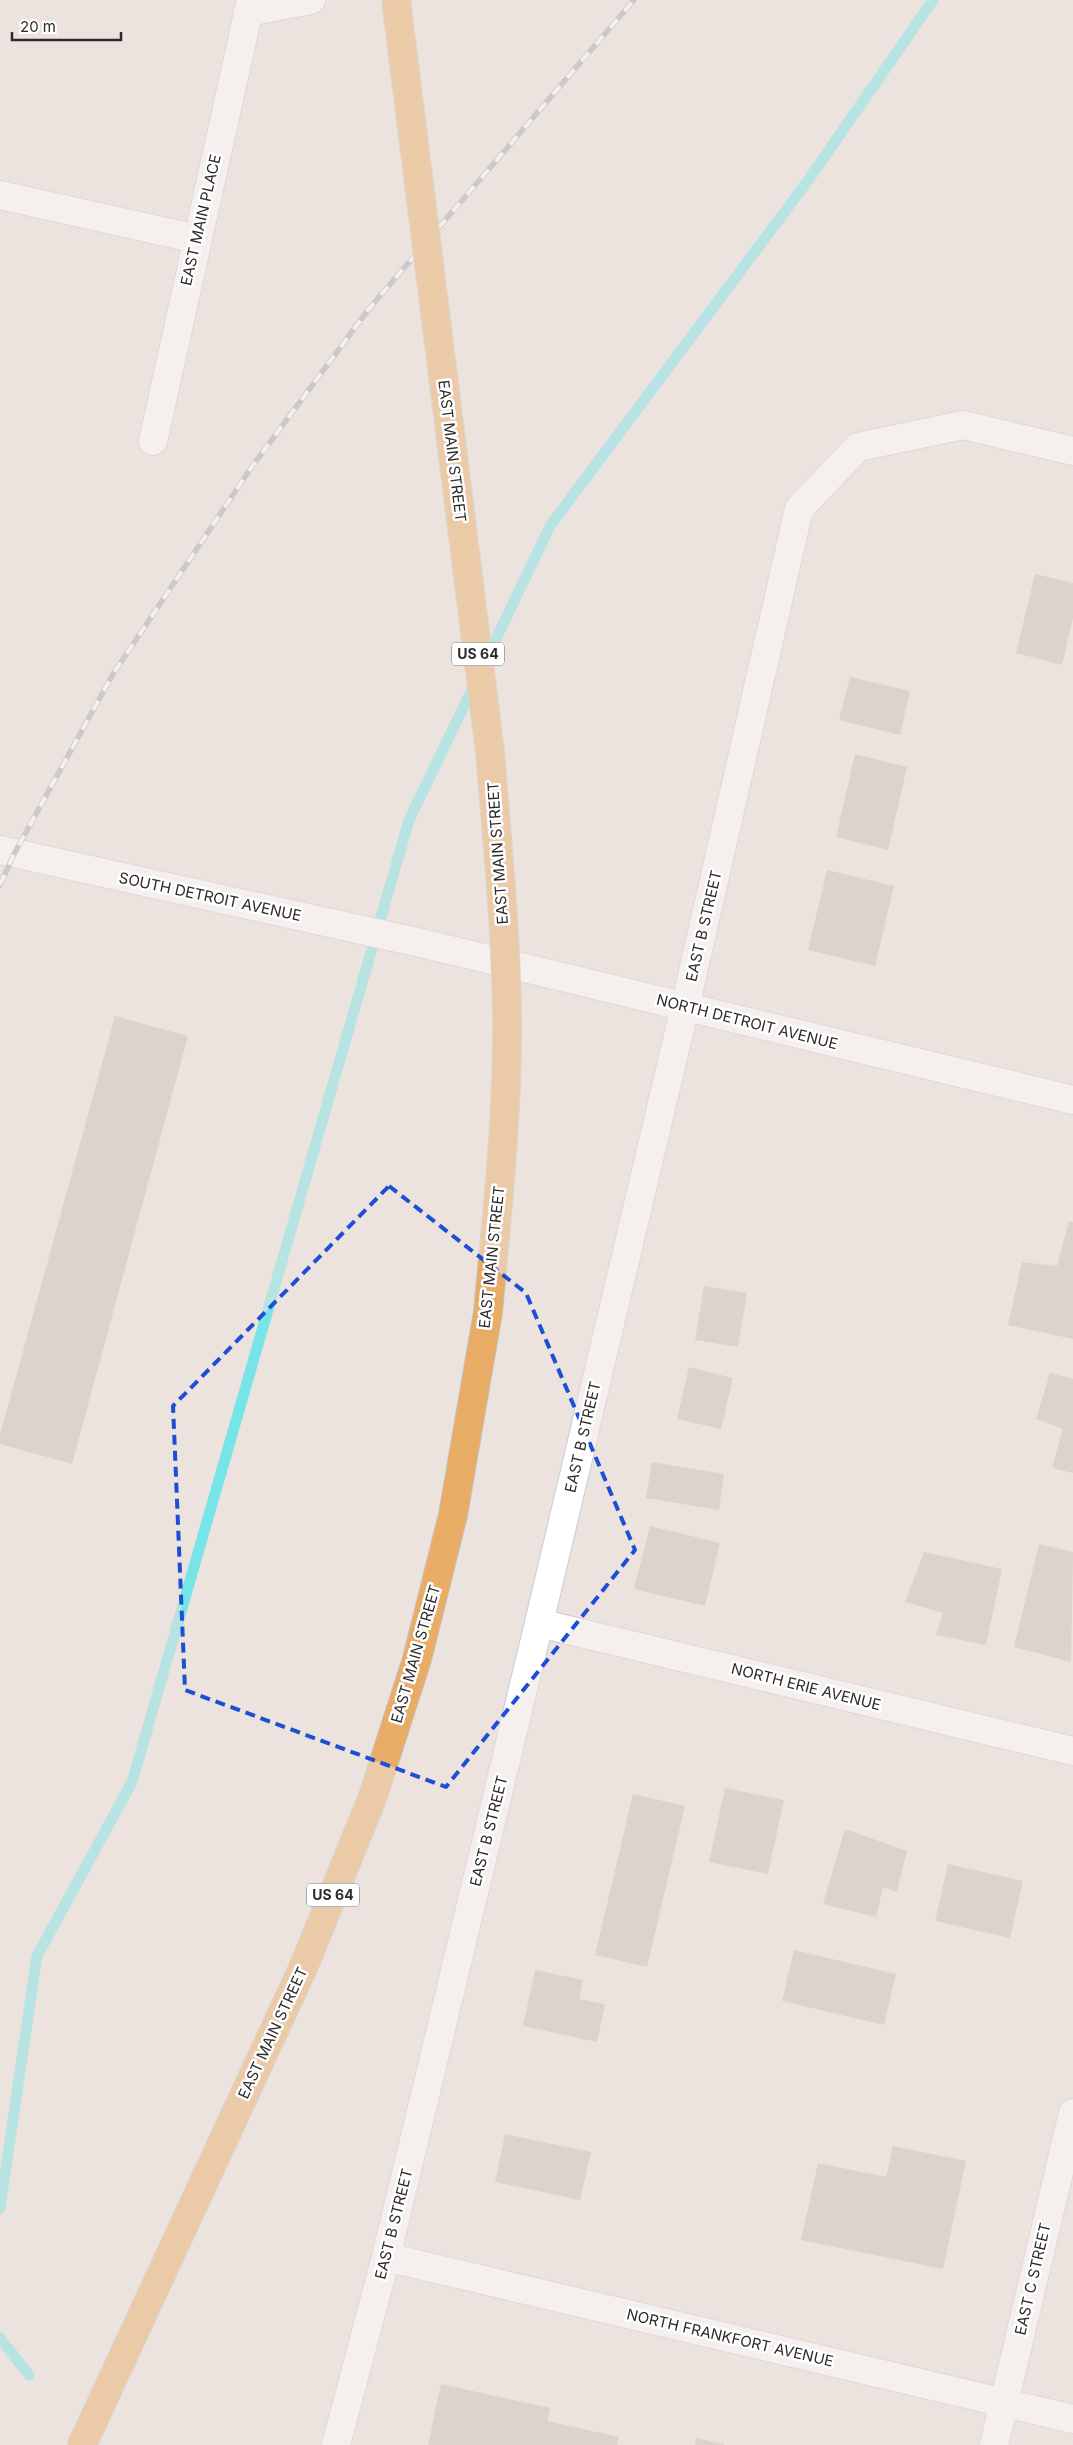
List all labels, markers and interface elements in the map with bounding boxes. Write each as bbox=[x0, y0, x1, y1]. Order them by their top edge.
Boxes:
scale bar bbox=[12, 10, 121, 42]
text: 20 m bbox=[20, 17, 56, 36]
street label: EAST MAIN PLACE bbox=[176, 152, 225, 287]
street label: EAST MAIN STREET bbox=[434, 379, 471, 523]
road number: US 64 bbox=[452, 642, 504, 666]
street label: EAST MAIN STREET bbox=[483, 781, 512, 925]
street label: SOUTH DETROIT AVENUE bbox=[117, 868, 303, 925]
street label: EAST B STREET bbox=[681, 868, 726, 983]
street label: NORTH DETROIT AVENUE bbox=[654, 990, 840, 1053]
street label: EAST MAIN STREET bbox=[475, 1185, 508, 1329]
street label: EAST B STREET bbox=[560, 1379, 605, 1494]
street label: EAST MAIN STREET bbox=[387, 1583, 444, 1725]
street label: NORTH ERIE AVENUE bbox=[729, 1659, 883, 1714]
street label: EAST B STREET bbox=[466, 1773, 511, 1888]
road number: US 64 bbox=[307, 1884, 359, 1906]
street label: EAST MAIN STREET bbox=[234, 1964, 311, 2102]
street label: EAST B STREET bbox=[371, 2166, 416, 2281]
street label: EAST C STREET bbox=[1010, 2221, 1055, 2337]
street label: NORTH FRANKFORT AVENUE bbox=[625, 2304, 835, 2371]

